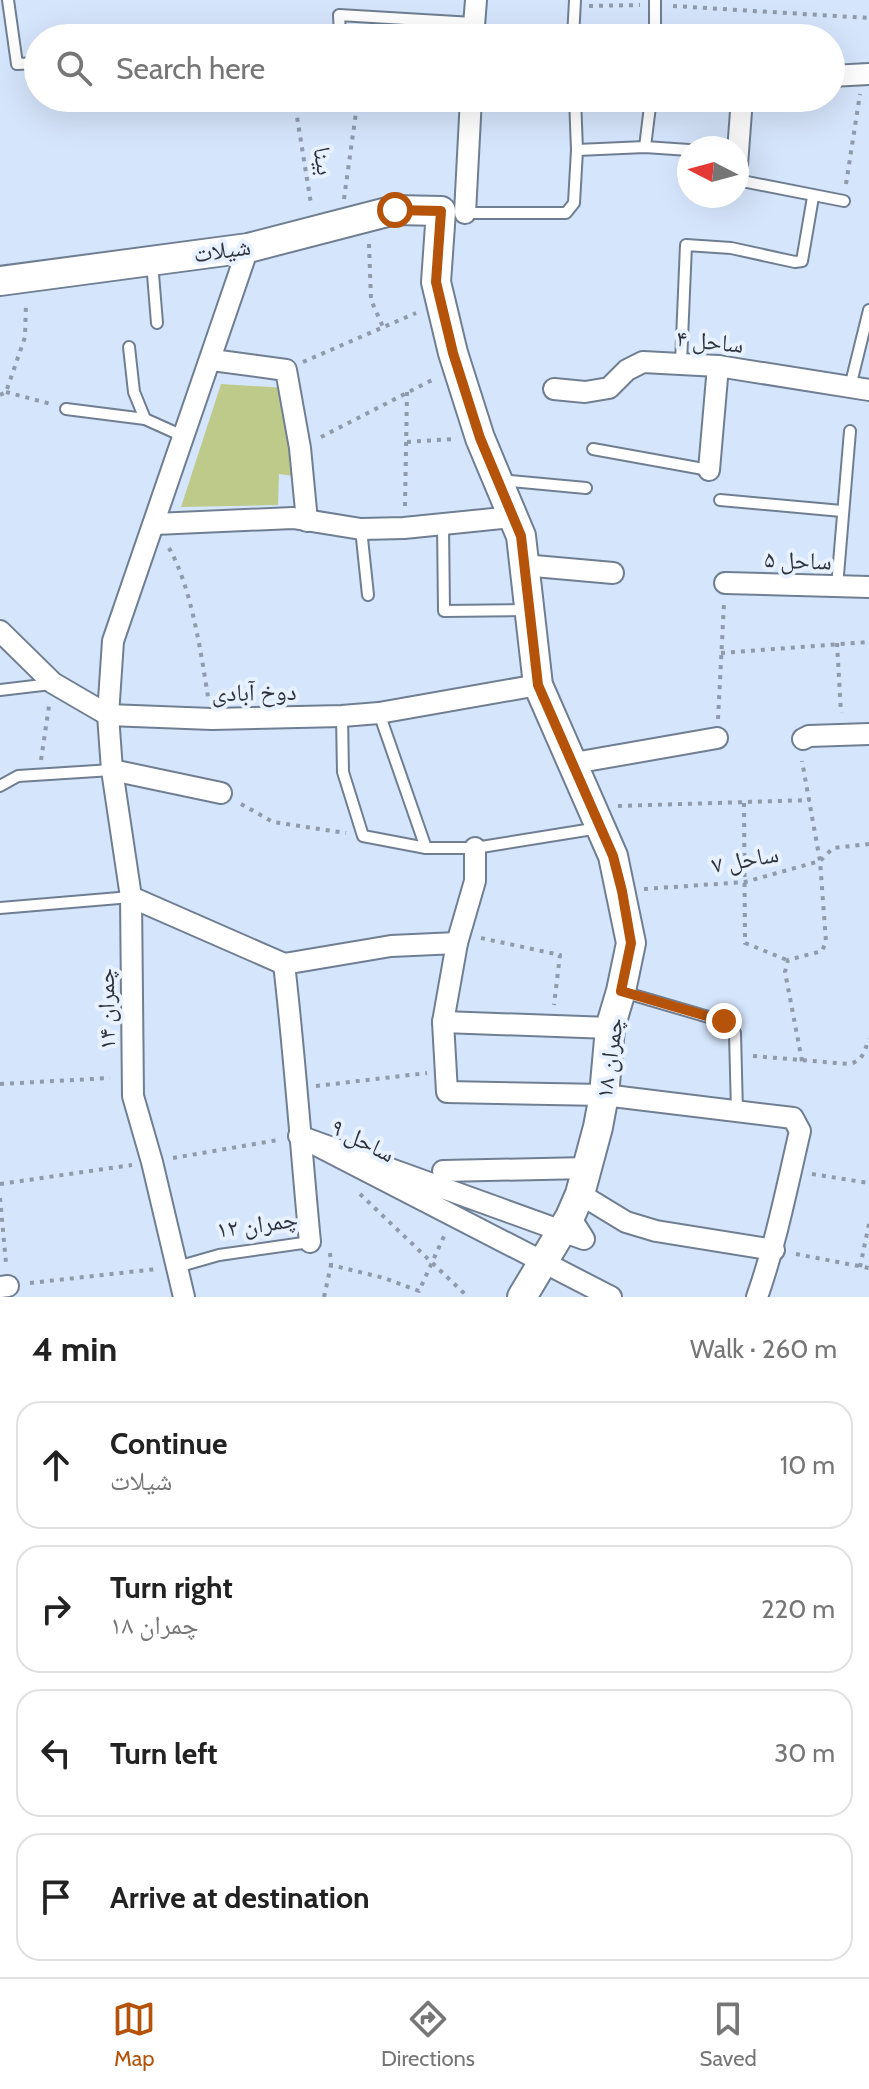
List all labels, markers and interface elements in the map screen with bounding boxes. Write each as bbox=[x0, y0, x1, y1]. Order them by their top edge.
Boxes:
search box bbox=[24, 24, 845, 112]
icon: search bbox=[52, 46, 96, 90]
text: Search here bbox=[116, 50, 265, 87]
north arrow bbox=[677, 136, 749, 208]
street label: بینا bbox=[307, 145, 341, 177]
route start bbox=[377, 192, 413, 228]
street label: شیلات bbox=[191, 232, 253, 268]
street label: ساحل ۴ bbox=[675, 323, 745, 359]
street label: ساحل ۵ bbox=[764, 544, 832, 576]
street label: دوخ آبادی bbox=[211, 677, 297, 708]
street label: ساحل ۷ bbox=[709, 839, 781, 879]
street label: چمران ۱۴ bbox=[91, 968, 121, 1050]
route end bbox=[706, 1003, 742, 1039]
street label: چمران ۱۸ bbox=[589, 1016, 629, 1100]
street label: ساحل ۹ bbox=[326, 1112, 400, 1168]
street label: چمران ۱۲ bbox=[215, 1204, 299, 1244]
text: 4 min bbox=[32, 1328, 117, 1370]
text: Walk · 260 m bbox=[690, 1333, 837, 1365]
text: Continue bbox=[110, 1425, 227, 1462]
icon: ahead bbox=[34, 1443, 78, 1487]
text: 10 m bbox=[780, 1449, 835, 1481]
text: شیلات bbox=[110, 1465, 172, 1497]
text: Turn right bbox=[110, 1569, 233, 1606]
icon: right bbox=[34, 1587, 78, 1631]
text: 220 m bbox=[761, 1593, 835, 1625]
text: چمران ۱۸ bbox=[110, 1609, 198, 1641]
icon: left bbox=[34, 1731, 78, 1775]
text: Turn left bbox=[110, 1735, 218, 1772]
text: 30 m bbox=[774, 1737, 835, 1769]
icon: arrive bbox=[34, 1875, 78, 1919]
text: Arrive at destination bbox=[110, 1879, 370, 1916]
tab: Map bbox=[112, 1997, 156, 2072]
tab: Directions bbox=[381, 1997, 475, 2072]
tab: Saved bbox=[700, 1997, 757, 2072]

